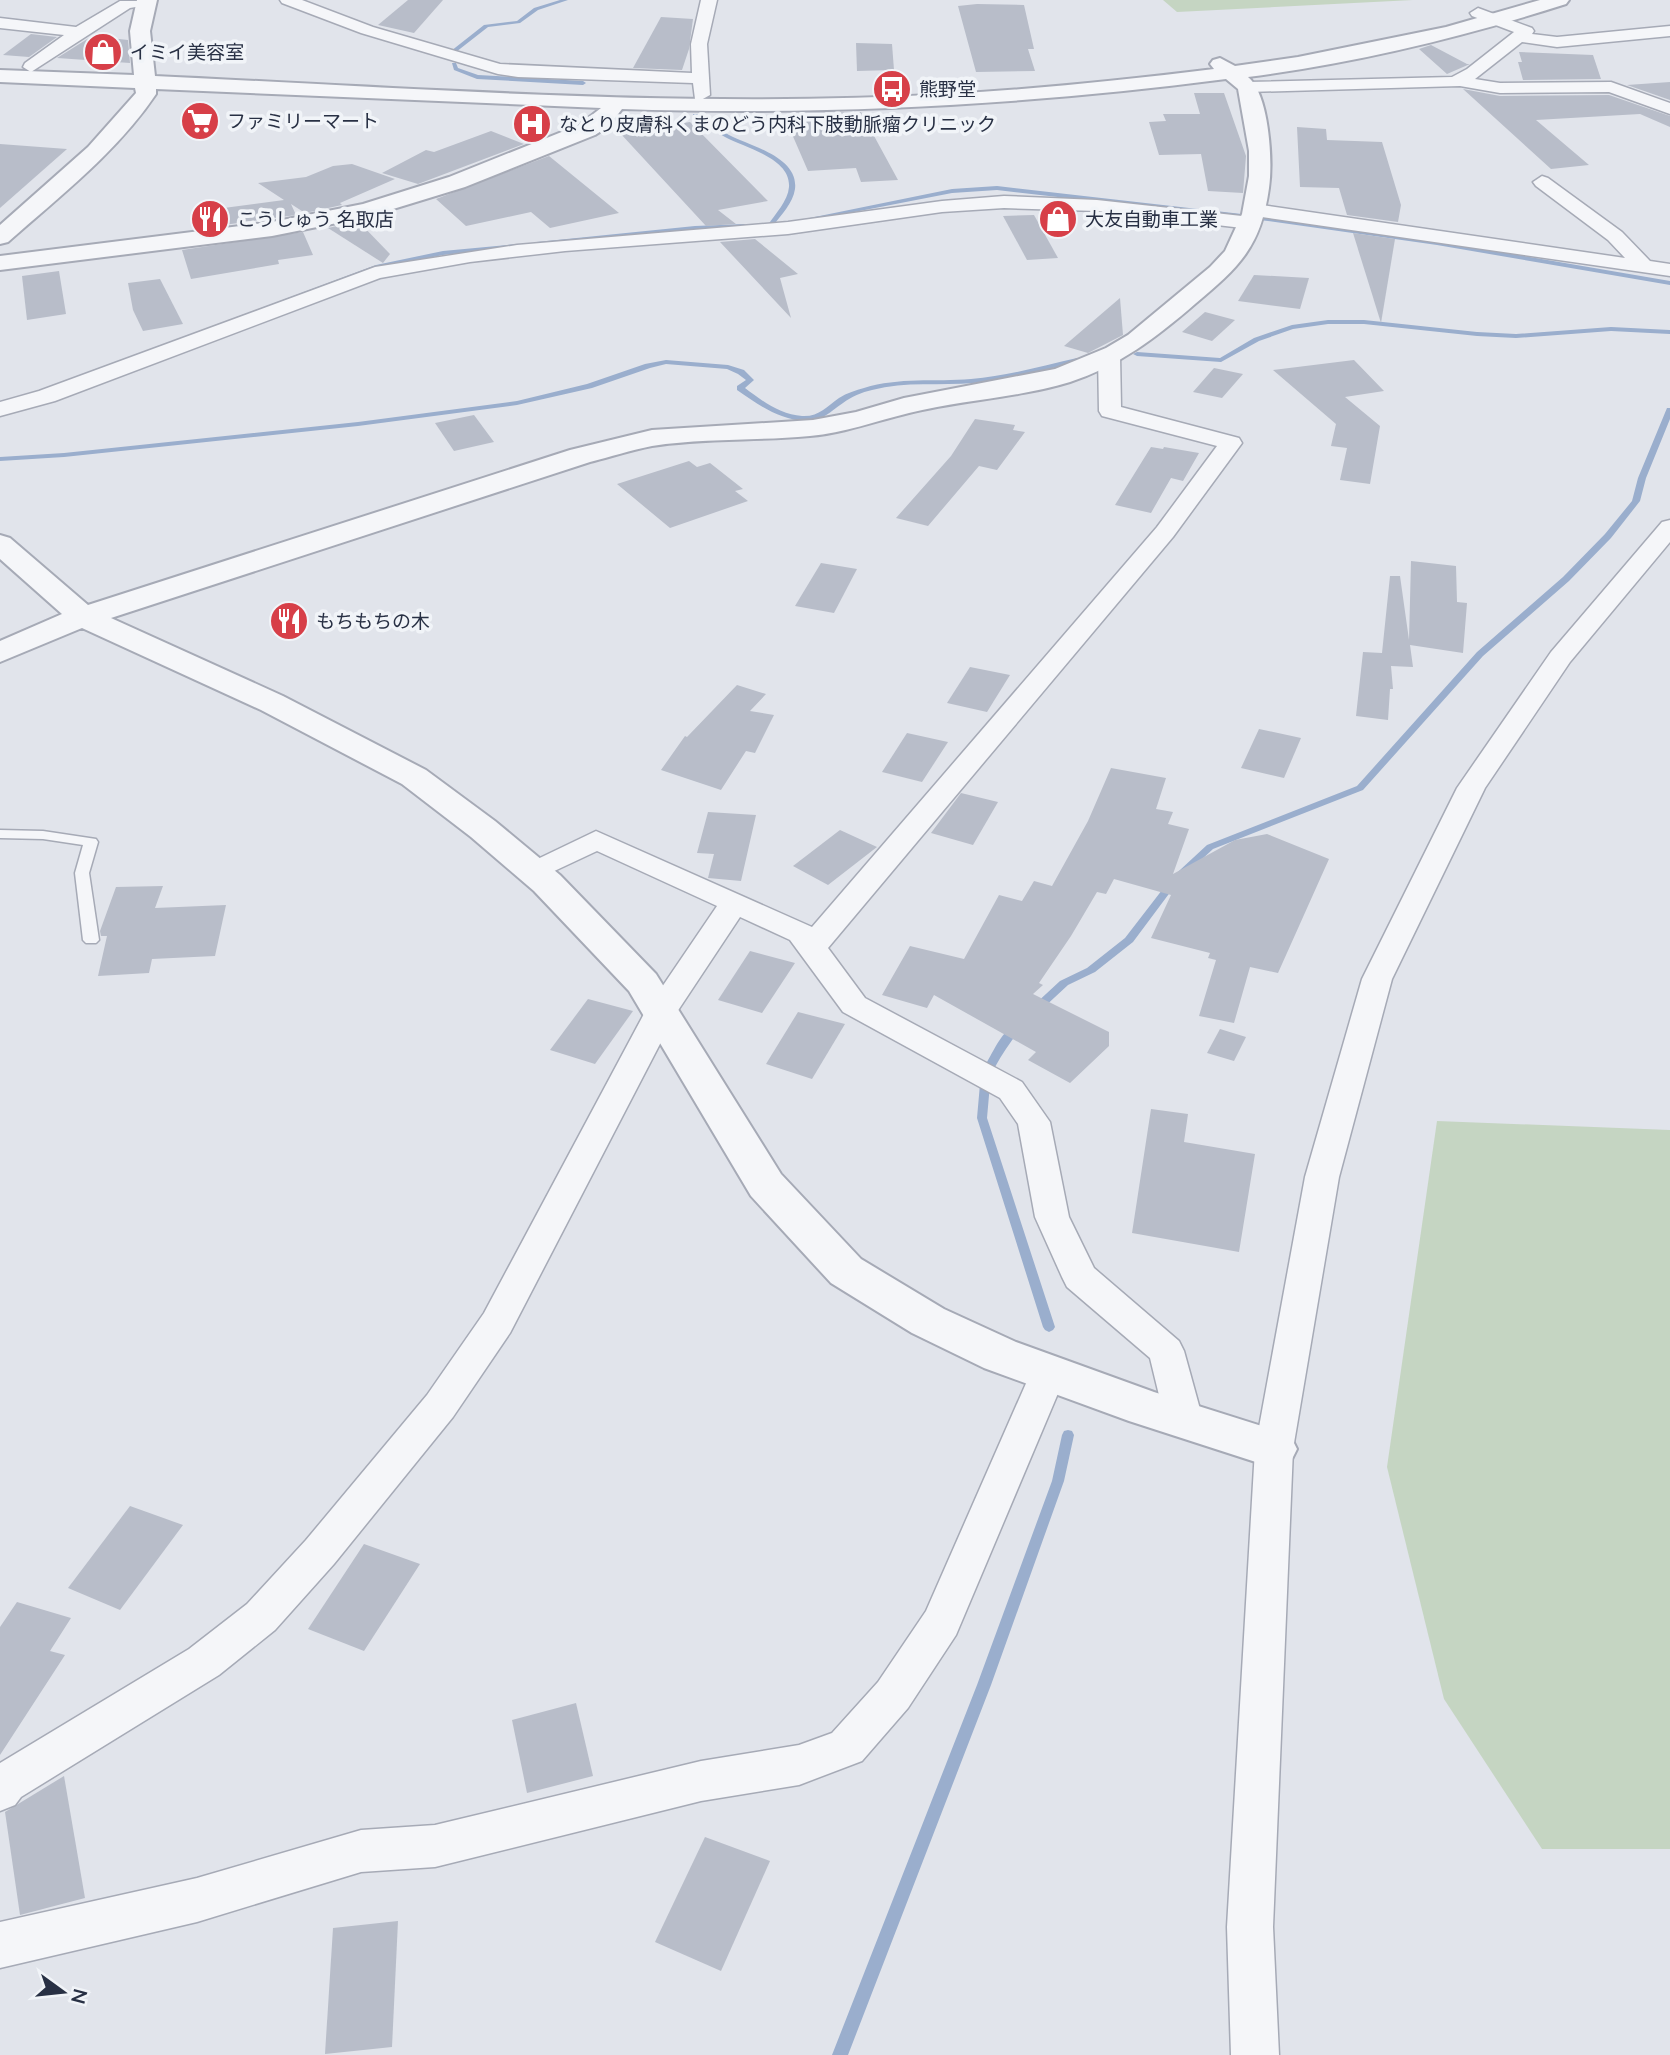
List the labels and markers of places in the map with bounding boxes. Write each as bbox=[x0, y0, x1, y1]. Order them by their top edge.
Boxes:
shop icon: イミイ美容室 bbox=[82, 31, 124, 73]
place label: イミイ美容室 bbox=[130, 40, 244, 63]
bus stop icon: 熊野堂 bbox=[871, 68, 913, 110]
place label: 熊野堂 bbox=[919, 77, 976, 100]
supermarket icon: ファミリーマート bbox=[179, 100, 221, 142]
hospital icon: なとり皮膚科くまのどう内科下肢動脈瘤クリニック bbox=[511, 103, 553, 145]
place label: ファミリーマート bbox=[227, 109, 379, 132]
place label: なとり皮膚科くまのどう内科下肢動脈瘤クリニック bbox=[559, 112, 996, 135]
restaurant icon: こうしゅう 名取店 bbox=[189, 198, 231, 240]
shop icon: 大友自動車工業 bbox=[1037, 198, 1079, 240]
place label: こうしゅう 名取店 bbox=[237, 207, 394, 230]
place label: 大友自動車工業 bbox=[1085, 207, 1218, 230]
restaurant icon: もちもちの木 bbox=[268, 600, 310, 642]
place label: もちもちの木 bbox=[316, 609, 430, 632]

